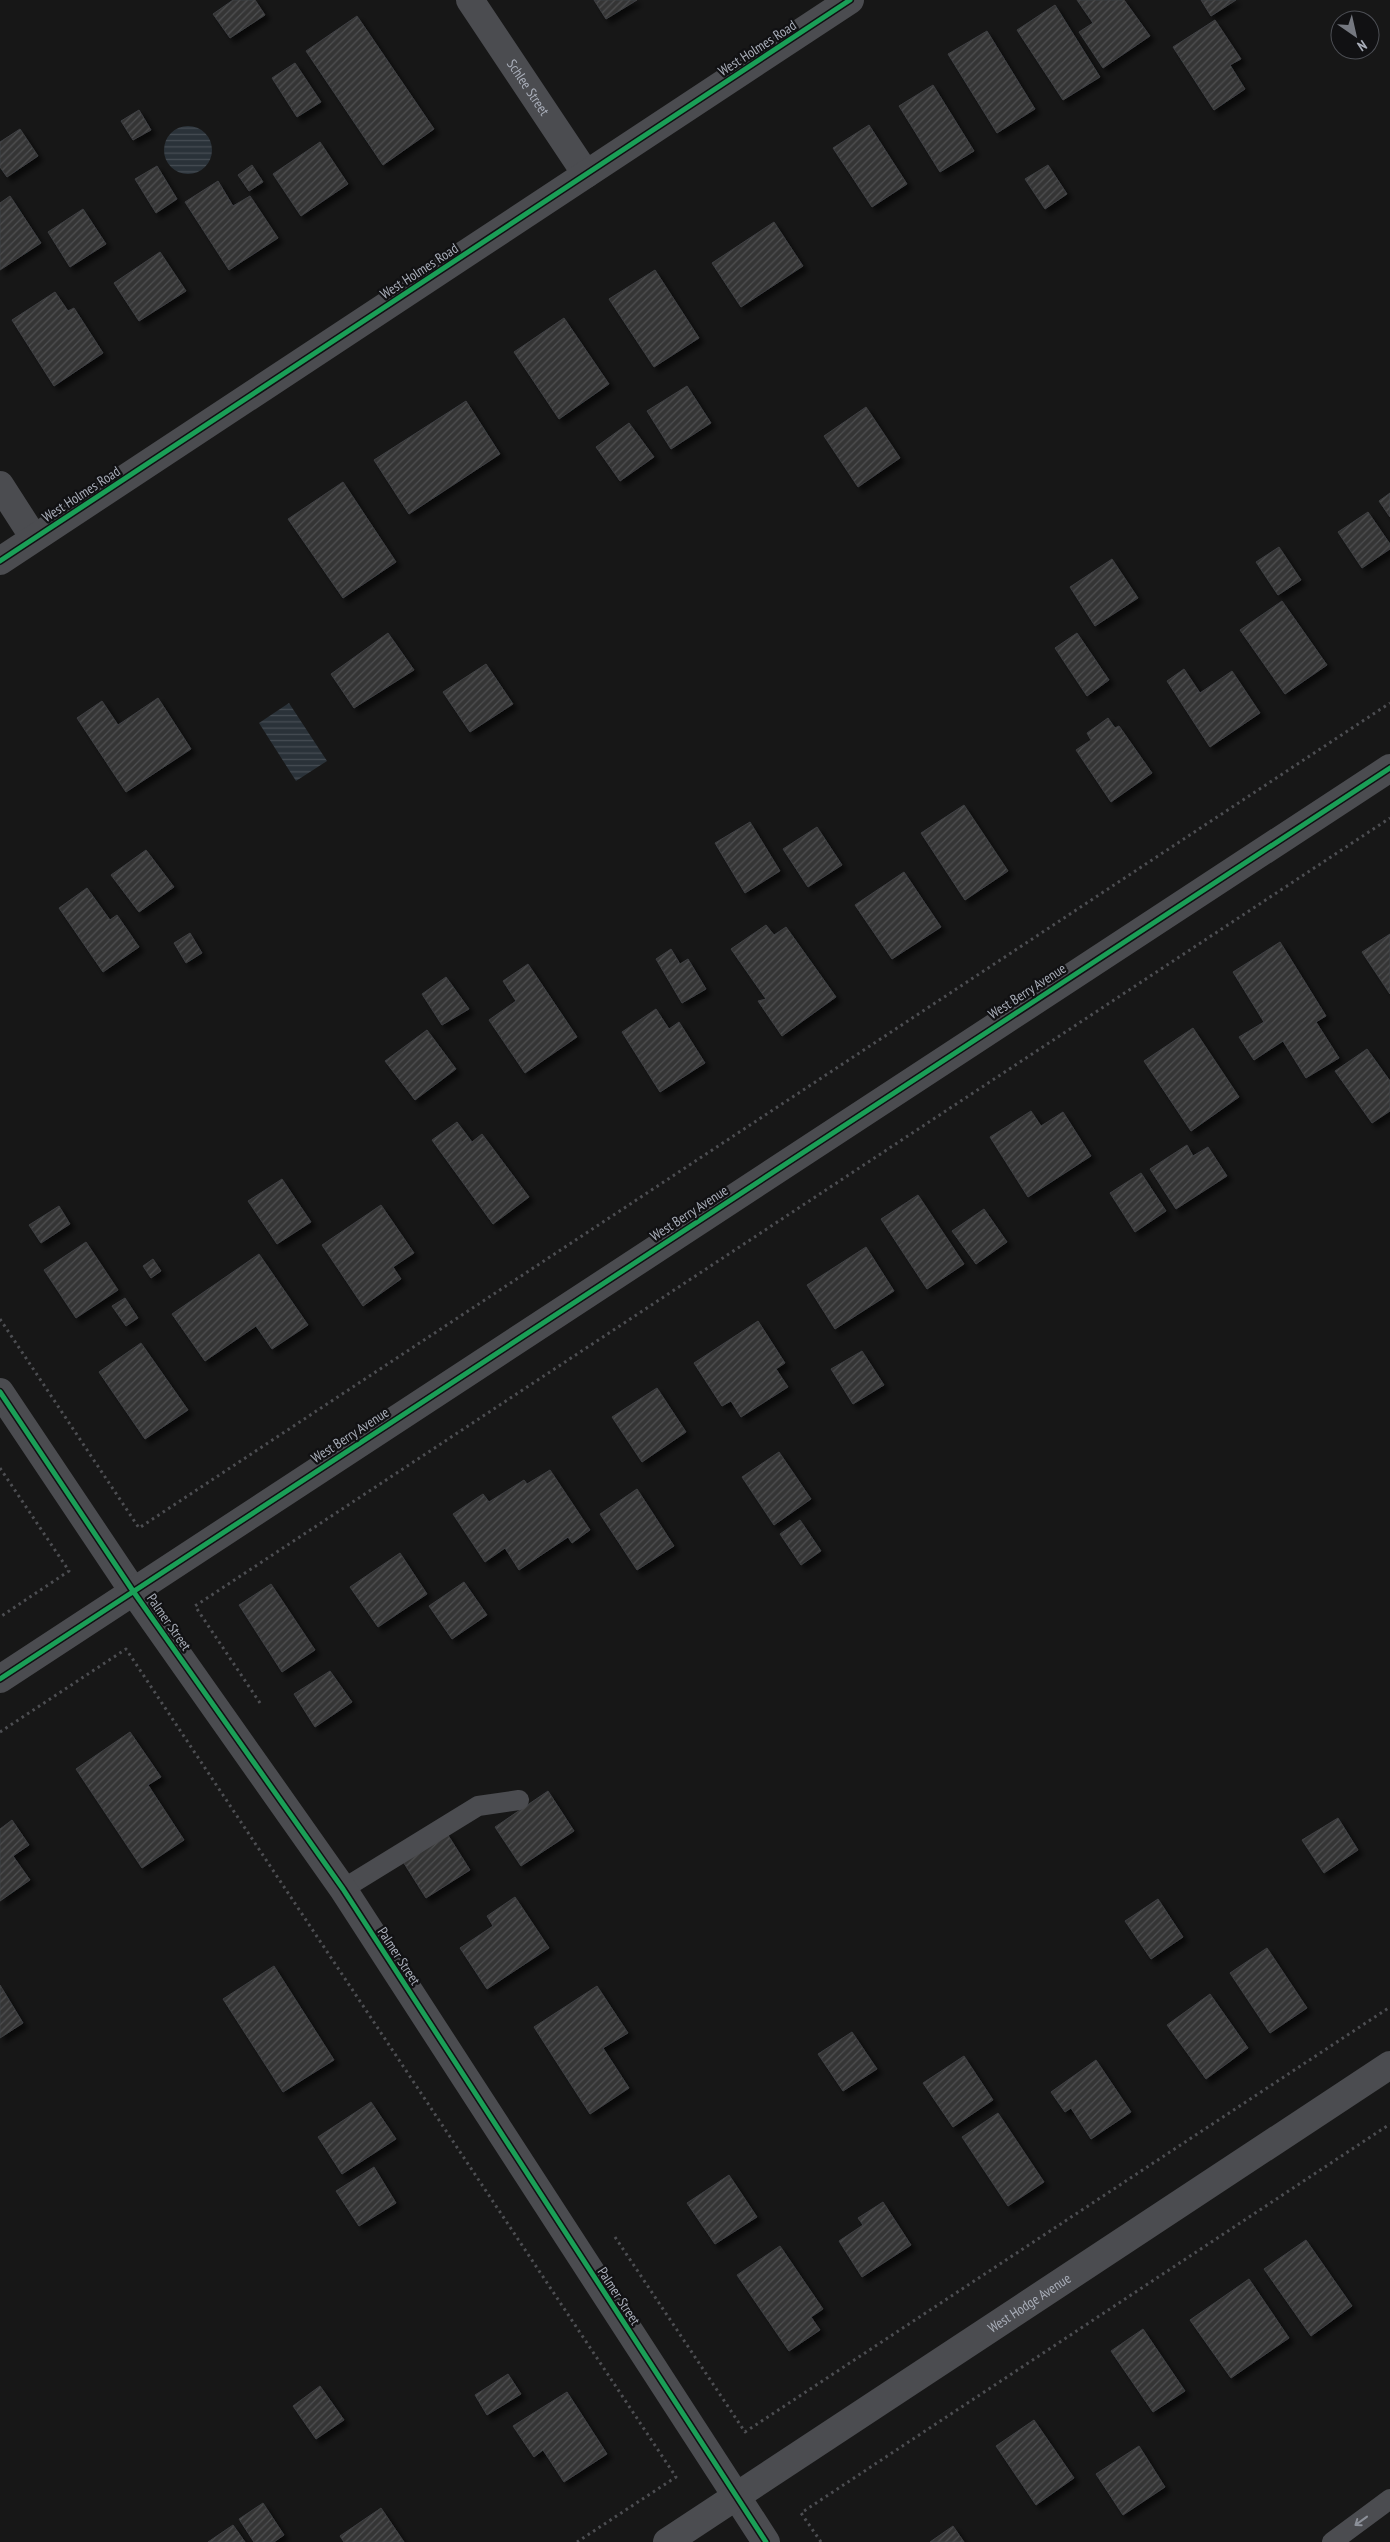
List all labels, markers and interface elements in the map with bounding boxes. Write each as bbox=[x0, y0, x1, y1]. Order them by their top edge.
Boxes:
north arrow bbox=[1330, 10, 1380, 60]
street label: West Holmes Road bbox=[715, 16, 799, 80]
text: N bbox=[1354, 36, 1370, 55]
street label: Schlee Street bbox=[503, 56, 554, 119]
street label: West Holmes Road bbox=[377, 239, 461, 303]
street label: West Holmes Road bbox=[39, 462, 123, 526]
street label: West Berry Avenue bbox=[985, 959, 1069, 1023]
street label: West Berry Avenue bbox=[647, 1181, 731, 1245]
street label: West Berry Avenue bbox=[308, 1403, 392, 1467]
street label: Palmer Street bbox=[143, 1590, 195, 1654]
street label: Palmer Street bbox=[374, 1924, 424, 1988]
street label: Palmer Street bbox=[594, 2264, 644, 2328]
street label: West Hodge Avenue bbox=[984, 2269, 1074, 2337]
one-way arrow bbox=[1354, 2516, 1368, 2526]

